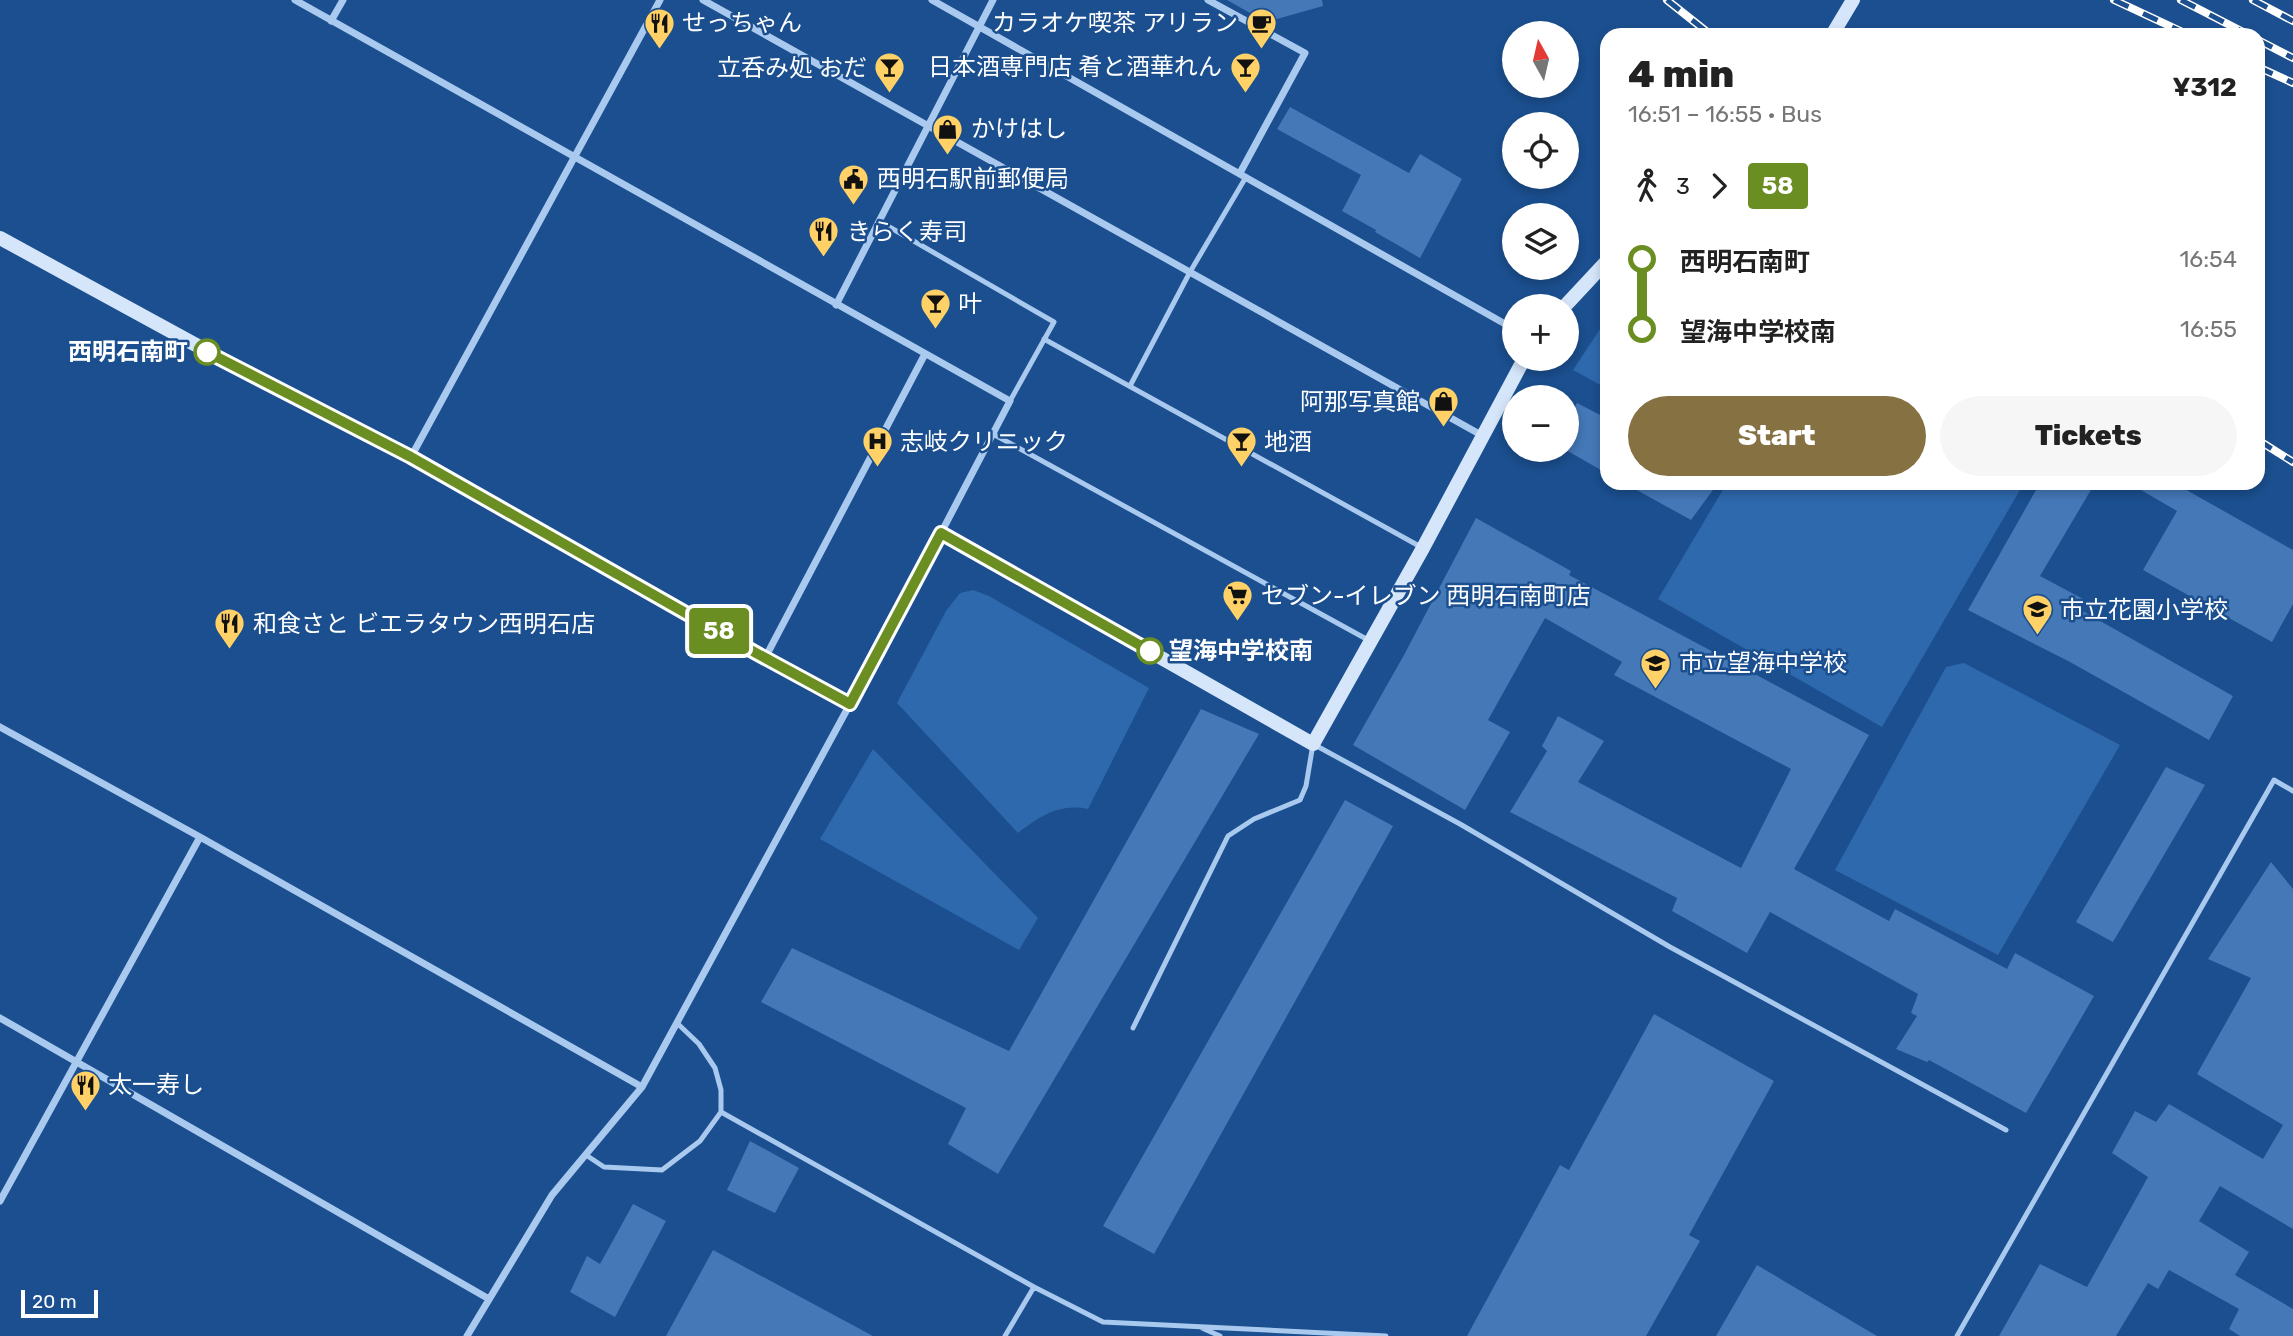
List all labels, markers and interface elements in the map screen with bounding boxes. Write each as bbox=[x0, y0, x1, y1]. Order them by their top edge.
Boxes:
restaurant icon: せっちゃん bbox=[642, 6, 676, 50]
cafe icon: カラオケ喫茶 アリラン bbox=[1244, 6, 1278, 50]
place label: せっちゃん bbox=[682, 9, 802, 37]
place label: カラオケ喫茶 アリラン bbox=[992, 9, 1238, 37]
north arrow bbox=[1502, 21, 1578, 98]
map controls bbox=[1502, 21, 1579, 462]
bar icon: 日本酒専門店 肴と酒華れん bbox=[1228, 50, 1262, 94]
bar icon: 立呑み処 おだ bbox=[873, 51, 907, 95]
text: 4 min bbox=[1628, 51, 1734, 97]
place label: 日本酒専門店 肴と酒華れん bbox=[928, 53, 1222, 81]
place label: 立呑み処 おだ bbox=[717, 54, 867, 82]
text: ¥312 bbox=[2172, 72, 2237, 103]
text: 16:51 – 16:55 · Bus bbox=[1628, 100, 1822, 128]
shop icon: かけはし bbox=[931, 112, 965, 156]
button: locate bbox=[1502, 112, 1579, 189]
place label: かけはし bbox=[971, 115, 1067, 143]
public building icon: 西明石駅前郵便局 bbox=[837, 162, 871, 206]
place label: 西明石駅前郵便局 bbox=[877, 165, 1069, 193]
icon: walk bbox=[1628, 167, 1666, 205]
icon: forward bbox=[1700, 167, 1738, 205]
text: 3 bbox=[1676, 172, 1690, 200]
text: 58 bbox=[1762, 172, 1794, 200]
button: layers bbox=[1502, 203, 1579, 280]
restaurant icon: きらく寿司 bbox=[807, 215, 841, 259]
place label: きらく寿司 bbox=[847, 218, 967, 246]
text: 16:54 bbox=[2179, 245, 2237, 273]
text: 西明石南町 bbox=[1680, 247, 1810, 278]
bar icon: 叶 bbox=[918, 287, 952, 331]
place label: 叶 bbox=[958, 290, 982, 318]
button: + bbox=[1502, 294, 1579, 371]
text: 16:55 bbox=[2180, 315, 2237, 343]
text: 望海中学校南 bbox=[1680, 317, 1836, 348]
place label: 西明石南町 bbox=[68, 338, 188, 366]
marker: 西明石南町 bbox=[194, 339, 220, 365]
shop icon: 阿那写真館 bbox=[1426, 385, 1460, 429]
button: − bbox=[1502, 385, 1579, 462]
place label: 阿那写真館 bbox=[1300, 388, 1420, 416]
button: Start bbox=[1628, 396, 1926, 476]
button: Tickets bbox=[1940, 396, 2237, 476]
hospital icon: 志岐クリニック bbox=[860, 425, 894, 469]
bar icon: 地酒 bbox=[1224, 425, 1258, 469]
place label: 志岐クリニック bbox=[900, 428, 1068, 456]
place label: 地酒 bbox=[1264, 428, 1312, 456]
supermarket icon: セブン-イレブン 西明石南町店 bbox=[1221, 579, 1255, 623]
place label: セブン-イレブン 西明石南町店 bbox=[1261, 582, 1591, 610]
school or university icon: 市立花園小学校 bbox=[2020, 593, 2054, 637]
place label: 市立花園小学校 bbox=[2060, 596, 2228, 624]
restaurant icon: 和食さと ビエラタウン西明石店 bbox=[213, 607, 247, 651]
line badge: 58 bbox=[688, 608, 750, 654]
place label: 和食さと ビエラタウン西明石店 bbox=[253, 610, 595, 638]
text: 58 bbox=[703, 617, 735, 645]
place label: 望海中学校南 bbox=[1169, 637, 1313, 665]
marker: 望海中学校南 bbox=[1137, 638, 1163, 664]
school or university icon: 市立望海中学校 bbox=[1639, 646, 1673, 690]
place label: 市立望海中学校 bbox=[1679, 649, 1847, 677]
restaurant icon: 太一寿し bbox=[68, 1068, 102, 1112]
place label: 太一寿し bbox=[108, 1071, 204, 1099]
scale bar bbox=[21, 1287, 98, 1319]
text: 20 m bbox=[32, 1290, 77, 1313]

